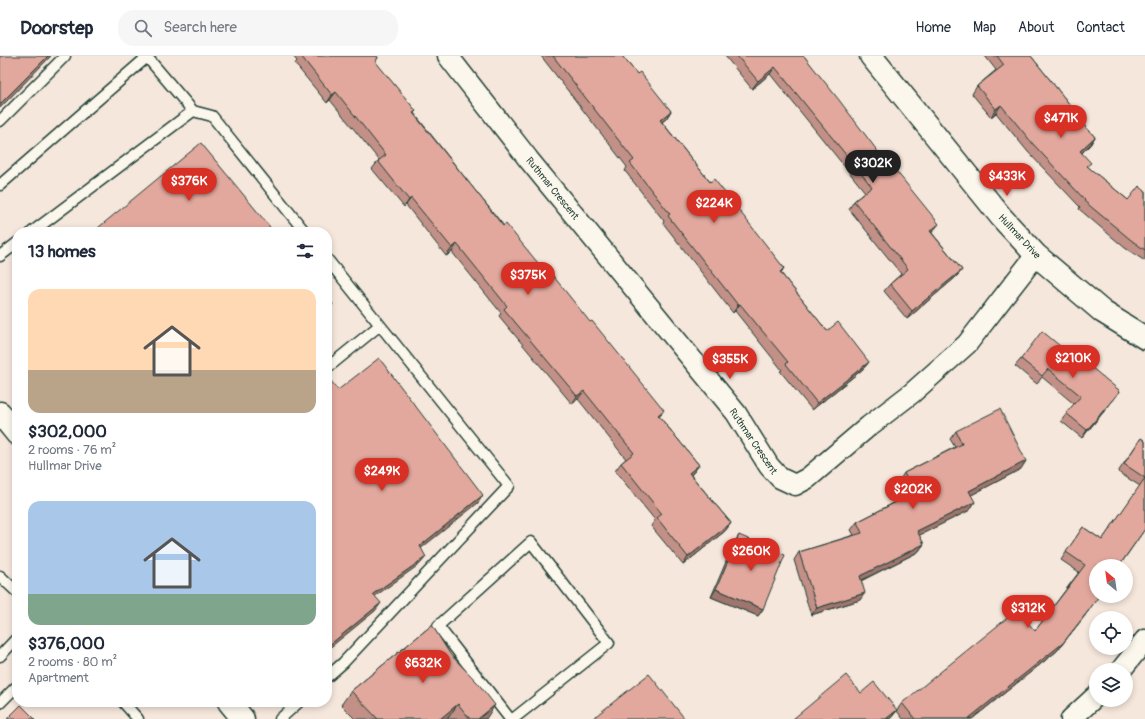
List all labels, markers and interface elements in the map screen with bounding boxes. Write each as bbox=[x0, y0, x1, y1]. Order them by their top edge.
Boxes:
search box bbox=[118, 10, 398, 46]
text: Doorstep bbox=[20, 16, 94, 40]
icon: search bbox=[132, 17, 154, 39]
text: Search here bbox=[164, 18, 237, 37]
text: Home bbox=[916, 19, 951, 36]
text: Map bbox=[973, 19, 996, 36]
text: About bbox=[1018, 19, 1054, 36]
text: Contact bbox=[1076, 19, 1125, 36]
pin: $471K bbox=[1033, 105, 1089, 139]
text: $471K bbox=[1044, 110, 1078, 126]
pin: $302K bbox=[845, 150, 901, 184]
street label: Ruthmar Crescent bbox=[523, 155, 582, 223]
text: $302K bbox=[854, 155, 892, 171]
pin: $433K bbox=[979, 163, 1035, 197]
pin: $376K bbox=[161, 168, 217, 202]
text: $433K bbox=[989, 168, 1025, 184]
text: $376K bbox=[171, 173, 207, 189]
pin: $224K bbox=[686, 190, 742, 224]
text: $224K bbox=[696, 195, 732, 211]
street label: Hullmar Drive bbox=[996, 212, 1043, 262]
icon: filters bbox=[294, 240, 316, 262]
text: 13 homes bbox=[28, 241, 96, 262]
pin: $375K bbox=[500, 262, 556, 296]
text: $375K bbox=[510, 267, 546, 283]
icon: home bbox=[136, 315, 208, 387]
pin: $210K bbox=[1045, 345, 1101, 379]
pin: $355K bbox=[702, 346, 758, 380]
text: $210K bbox=[1055, 350, 1091, 366]
text: $355K bbox=[712, 351, 748, 367]
street label: Ruthmar Crescent bbox=[727, 406, 780, 478]
text: $302,000 bbox=[28, 421, 107, 442]
text: 2 rooms · 76 m² bbox=[28, 442, 116, 458]
text: Hullmar Drive bbox=[28, 458, 102, 474]
pin: $249K bbox=[354, 458, 410, 492]
text: $249K bbox=[364, 463, 400, 479]
pin: $202K bbox=[885, 476, 941, 510]
text: $202K bbox=[894, 481, 932, 497]
icon: home bbox=[136, 527, 208, 599]
pin: $260K bbox=[723, 538, 779, 572]
text: $260K bbox=[732, 543, 770, 559]
north arrow bbox=[1089, 559, 1133, 603]
map controls bbox=[1089, 559, 1133, 707]
pin: $312K bbox=[1000, 595, 1056, 629]
text: $312K bbox=[1011, 600, 1045, 616]
button: locate bbox=[1089, 611, 1133, 655]
text: $376,000 bbox=[28, 633, 105, 654]
pin: $632K bbox=[395, 650, 451, 684]
text: 2 rooms · 80 m² bbox=[28, 654, 117, 670]
text: $632K bbox=[405, 655, 441, 671]
button: layers bbox=[1089, 663, 1133, 707]
text: Apartment bbox=[28, 670, 89, 686]

